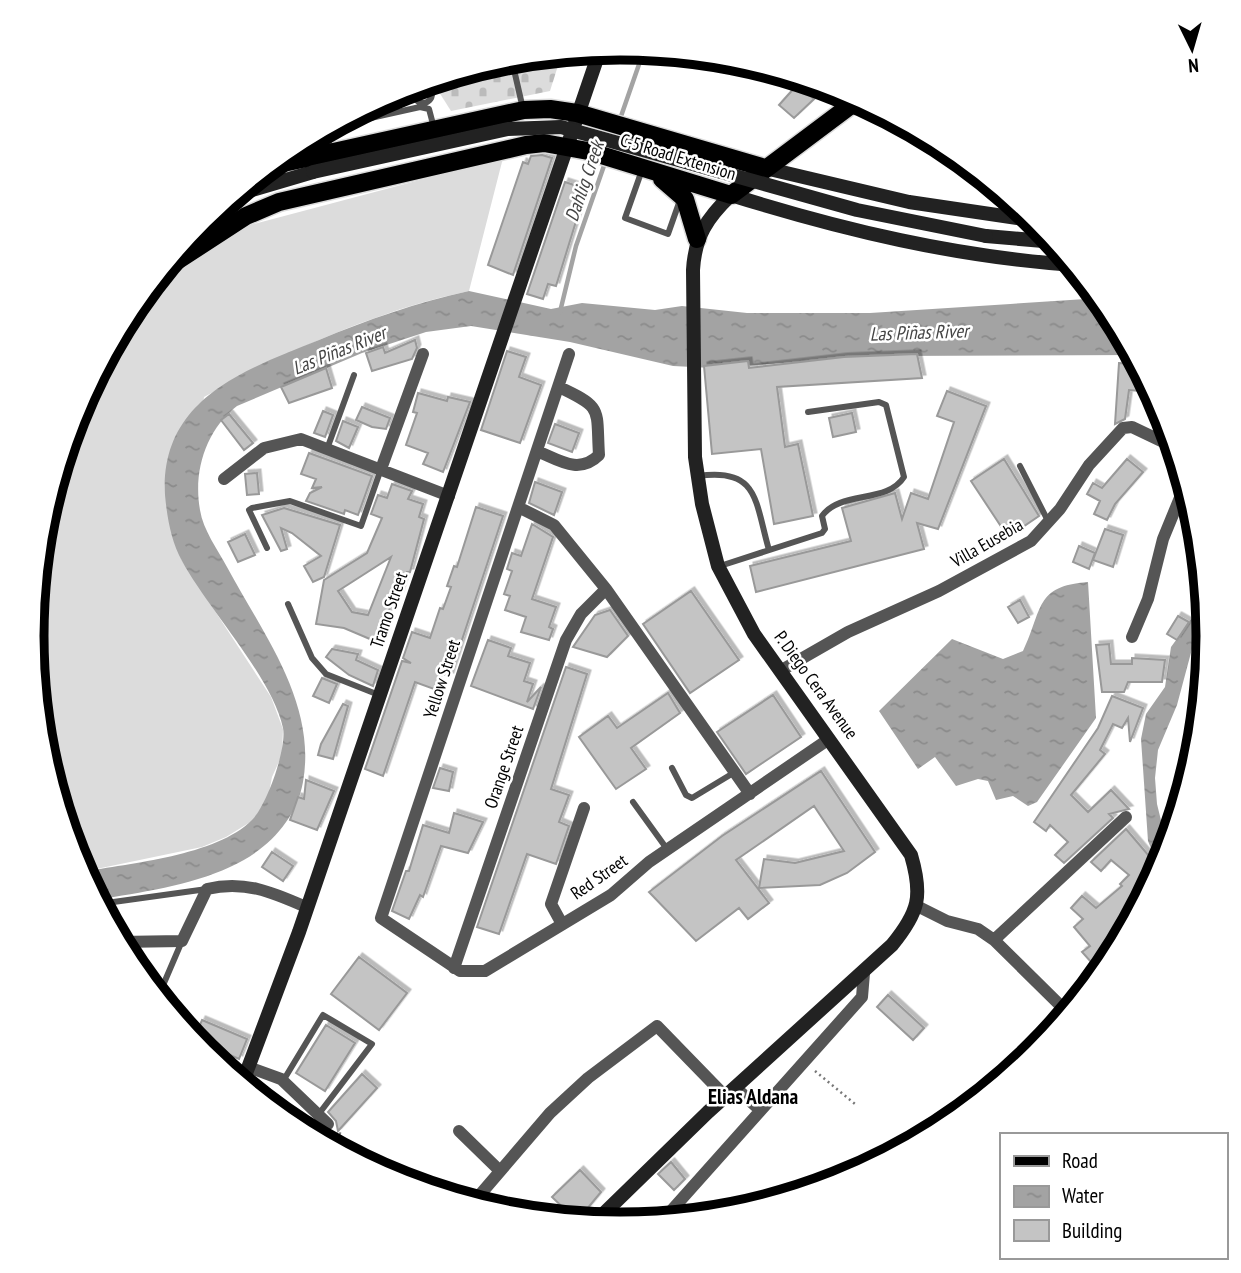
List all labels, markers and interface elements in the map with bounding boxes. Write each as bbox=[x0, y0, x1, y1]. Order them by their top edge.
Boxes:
north arrow bbox=[1157, 14, 1227, 84]
text: N bbox=[1187, 54, 1200, 78]
street label: C-5 Road Extension bbox=[618, 128, 739, 185]
water label: Dahlig Creek bbox=[559, 135, 610, 224]
water label: Las Piñas River bbox=[869, 318, 971, 346]
water label: Las Piñas River bbox=[289, 319, 392, 380]
street label: Villa Eusebia bbox=[946, 513, 1027, 573]
street label: Tramo Street bbox=[365, 569, 412, 651]
street label: P. Diego Cera Avenue bbox=[769, 626, 863, 743]
street label: Yellow Street bbox=[418, 636, 465, 721]
street label: Orange Street bbox=[479, 722, 528, 811]
street label: Red Street bbox=[566, 849, 632, 904]
district label: Elias Aldana bbox=[708, 1083, 798, 1110]
legend bbox=[1000, 1133, 1227, 1259]
text: Road bbox=[1062, 1147, 1098, 1174]
text: Water bbox=[1062, 1182, 1104, 1209]
text: Building bbox=[1062, 1217, 1122, 1244]

